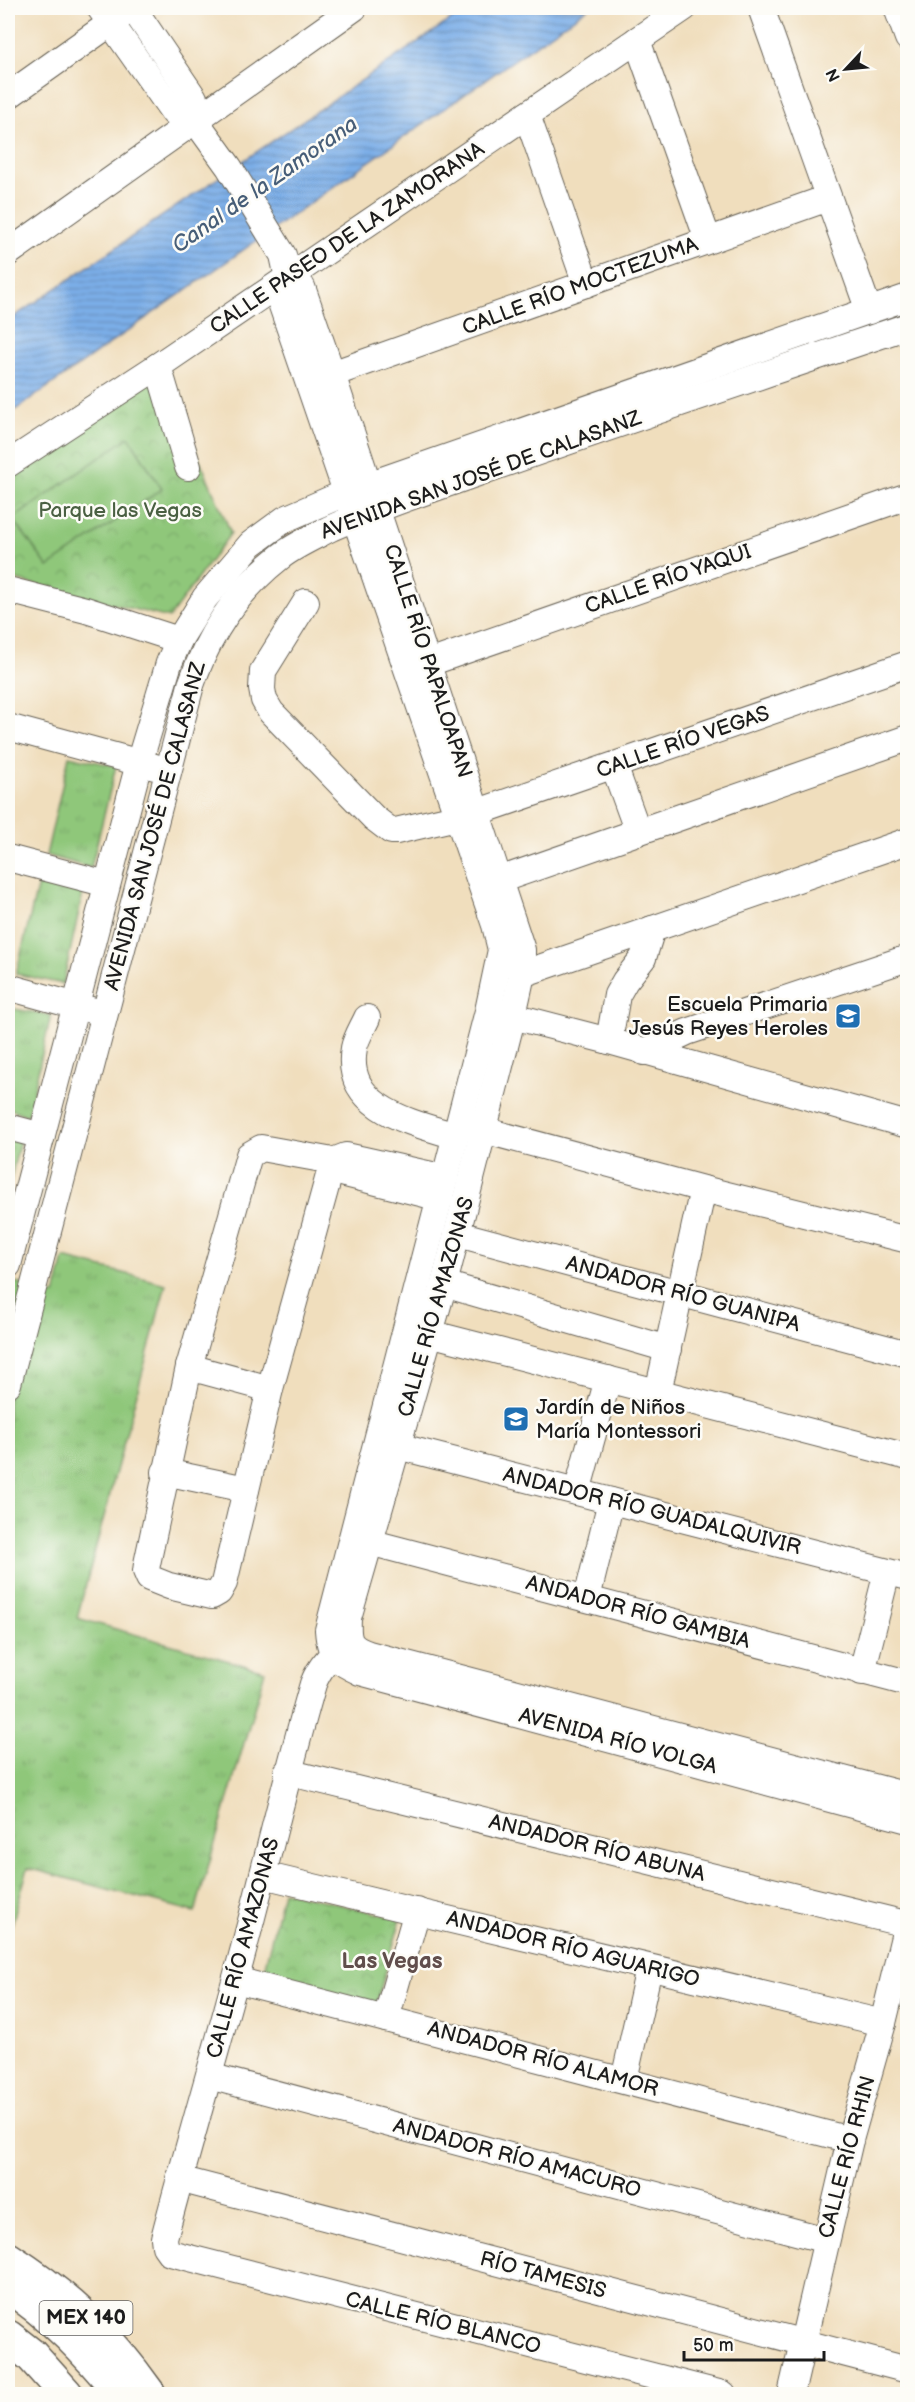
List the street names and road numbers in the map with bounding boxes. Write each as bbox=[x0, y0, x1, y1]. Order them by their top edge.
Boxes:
street label: CALLE PASEO DE LA ZAMORANA bbox=[205, 137, 489, 339]
street label: CALLE RÍO MOCTEZUMA bbox=[459, 232, 701, 340]
street label: AVENIDA SAN JOSÉ DE CALASANZ bbox=[317, 405, 645, 545]
street label: CALLE RÍO YAQUI bbox=[582, 539, 754, 619]
street label: CALLE RÍO PAPALOAPAN bbox=[378, 541, 478, 781]
street label: AVENIDA SAN JOSÉ DE CALASANZ bbox=[99, 659, 211, 993]
street label: CALLE RÍO VEGAS bbox=[593, 701, 773, 783]
street label: CALLE RÍO AMAZONAS bbox=[393, 1194, 479, 1420]
street label: ANDADOR RÍO GUANIPA bbox=[563, 1251, 803, 1337]
street label: ANDADOR RÍO GUADALQUIVIR bbox=[501, 1462, 804, 1560]
street label: ANDADOR RÍO GAMBIA bbox=[523, 1570, 753, 1654]
street label: AVENIDA RÍO VOLGA bbox=[516, 1703, 720, 1780]
street label: ANDADOR RÍO ABUNA bbox=[486, 1809, 708, 1887]
street label: CALLE RÍO AMAZONAS bbox=[201, 1835, 285, 2061]
street label: ANDADOR RÍO AGUARIGO bbox=[444, 1905, 702, 1993]
street label: ANDADOR RÍO ALAMOR bbox=[425, 2016, 661, 2102]
street label: CALLE RÍO RHIN bbox=[813, 2073, 881, 2241]
street label: ANDADOR RÍO AMACURO bbox=[390, 2113, 644, 2203]
street label: RÍO TAMESIS bbox=[477, 2246, 609, 2304]
street label: CALLE RÍO BLANCO bbox=[343, 2287, 543, 2359]
road number: MEX 140 bbox=[40, 2301, 132, 2335]

